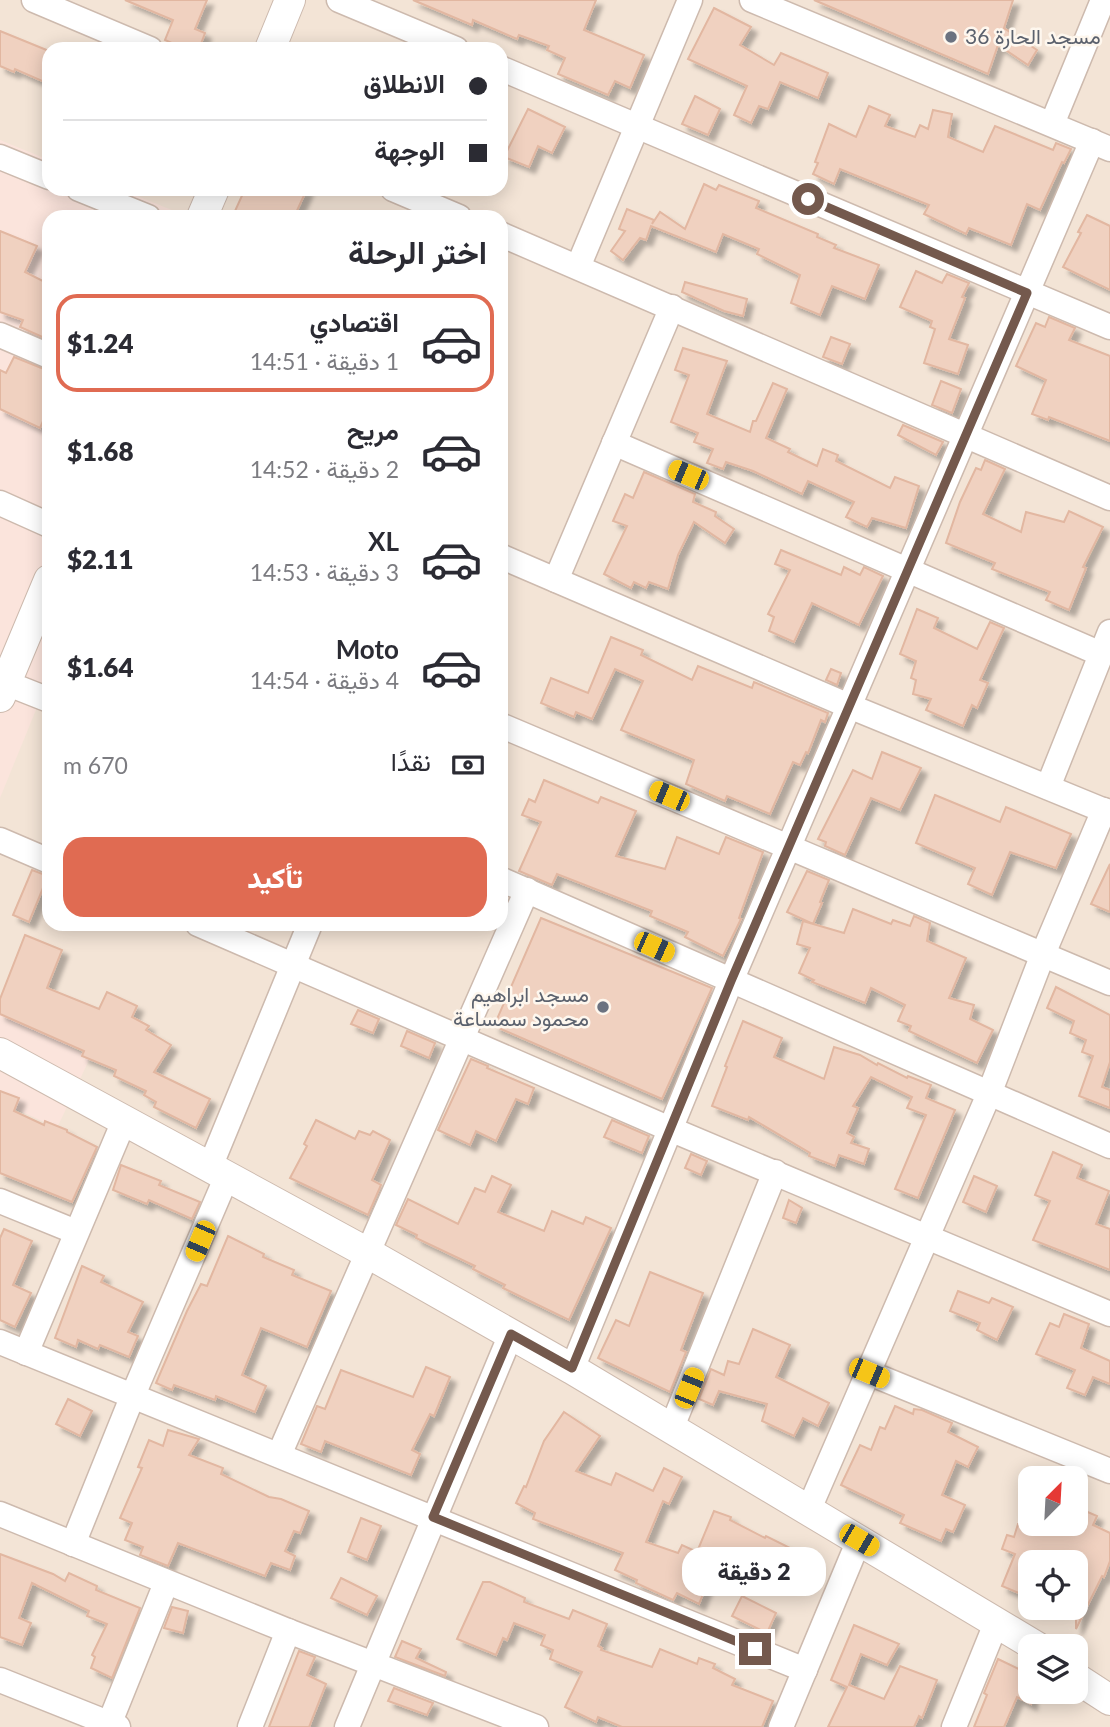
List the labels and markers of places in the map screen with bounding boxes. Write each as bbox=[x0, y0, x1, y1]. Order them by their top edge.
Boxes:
place label: مسجد الحارة 36 bbox=[965, 23, 1101, 50]
marker: مسجد الحارة 36 bbox=[943, 29, 959, 45]
place label: مسجد ابراهيم محمود سمساعة bbox=[453, 981, 589, 1032]
marker: مسجد ابراهيم محمود سمساعة bbox=[595, 999, 611, 1015]

